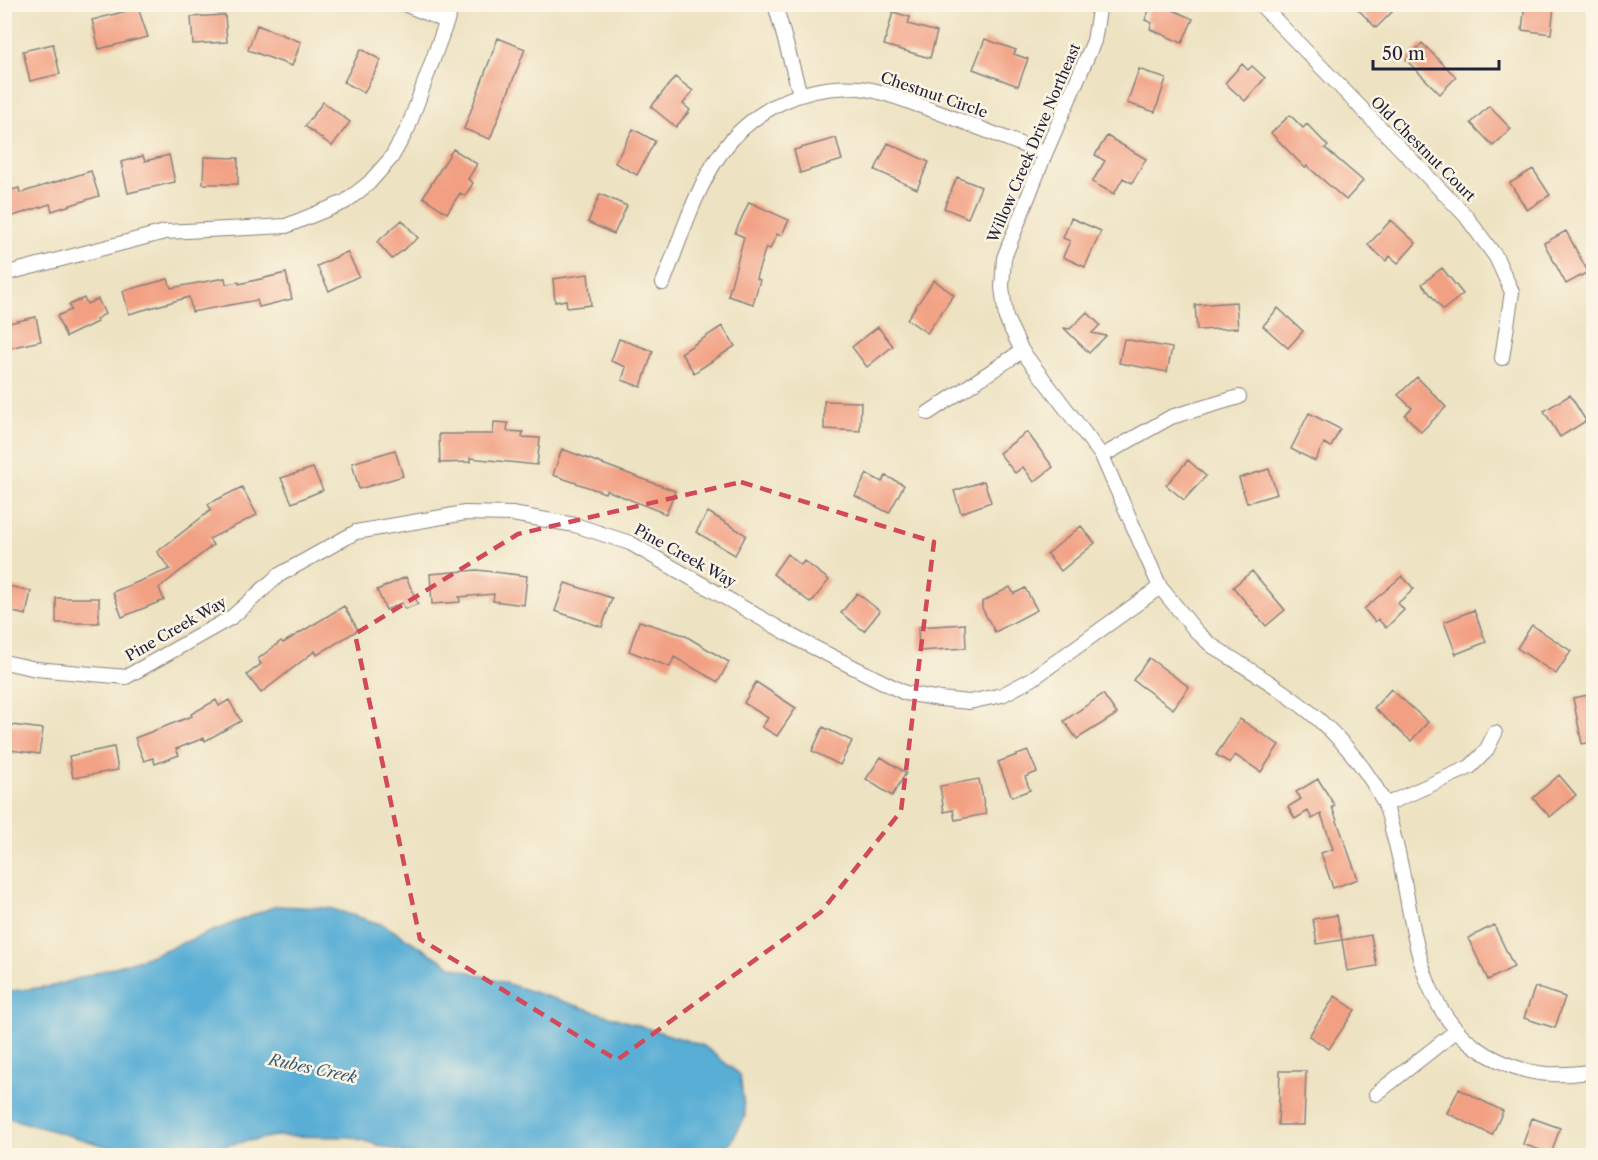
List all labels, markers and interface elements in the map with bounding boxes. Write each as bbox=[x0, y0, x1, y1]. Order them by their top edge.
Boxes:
scale bar bbox=[1373, 33, 1499, 71]
street label: Willow Creek Drive Northeast bbox=[982, 40, 1084, 246]
text: 50 m bbox=[1382, 43, 1425, 65]
street label: Chestnut Circle bbox=[878, 67, 990, 122]
street label: Old Chestnut Court bbox=[1367, 92, 1480, 206]
street label: Pine Creek Way bbox=[631, 520, 740, 592]
street label: Pine Creek Way bbox=[122, 592, 230, 665]
water label: Rubes Creek bbox=[265, 1049, 359, 1087]

